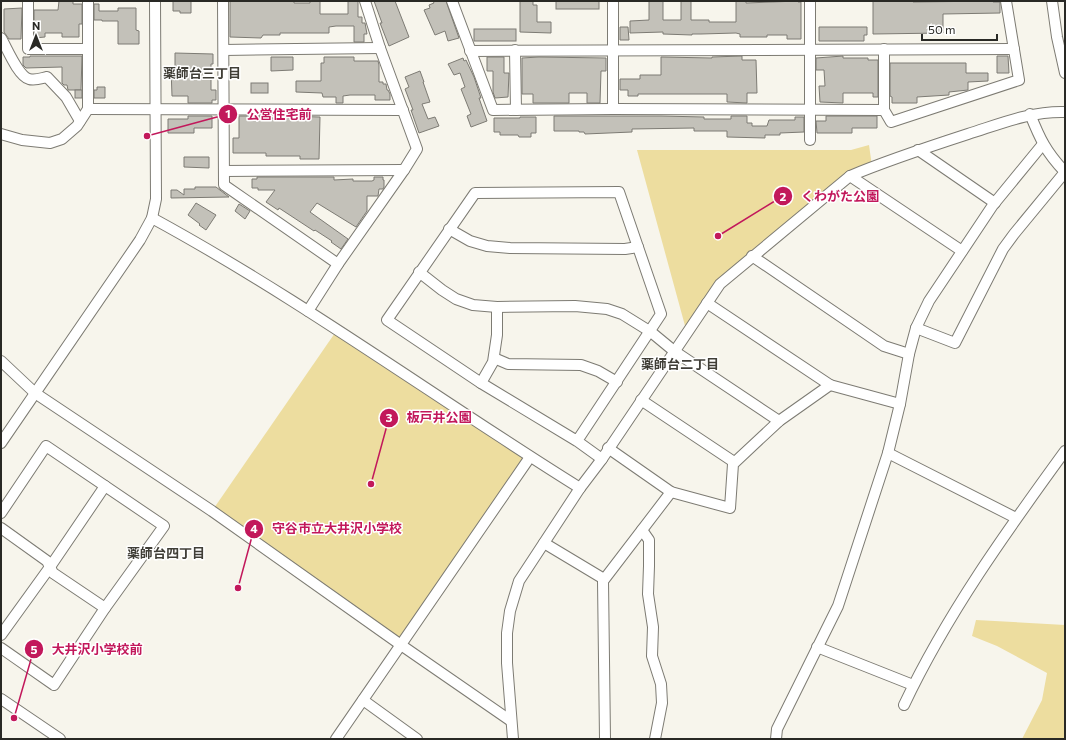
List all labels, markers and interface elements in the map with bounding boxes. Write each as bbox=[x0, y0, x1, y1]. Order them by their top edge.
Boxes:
north arrow bbox=[16, 16, 56, 56]
scale bar bbox=[922, 16, 997, 42]
text: N bbox=[32, 19, 40, 32]
text: 50 m bbox=[928, 22, 956, 36]
district label: 薬師台三丁目 bbox=[163, 65, 241, 81]
callout: 公営住宅前 bbox=[218, 102, 319, 127]
text: 1 bbox=[225, 106, 231, 120]
text: 公営住宅前 bbox=[246, 106, 312, 122]
callout: くわがた公園 bbox=[773, 184, 887, 209]
text: くわがた公園 bbox=[801, 188, 879, 204]
text: 2 bbox=[780, 189, 787, 203]
district label: 薬師台二丁目 bbox=[641, 356, 719, 372]
callout: 板戸井公園 bbox=[379, 405, 480, 430]
text: 板戸井公園 bbox=[406, 409, 472, 425]
text: 3 bbox=[386, 410, 393, 424]
callout: 守谷市立大井沢小学校 bbox=[244, 516, 410, 541]
text: 守谷市立大井沢小学校 bbox=[272, 520, 402, 536]
text: 4 bbox=[250, 521, 258, 535]
district label: 薬師台四丁目 bbox=[127, 545, 205, 561]
callout: 大井沢小学校前 bbox=[24, 637, 151, 662]
text: 大井沢小学校前 bbox=[51, 641, 143, 657]
text: 5 bbox=[31, 642, 38, 656]

